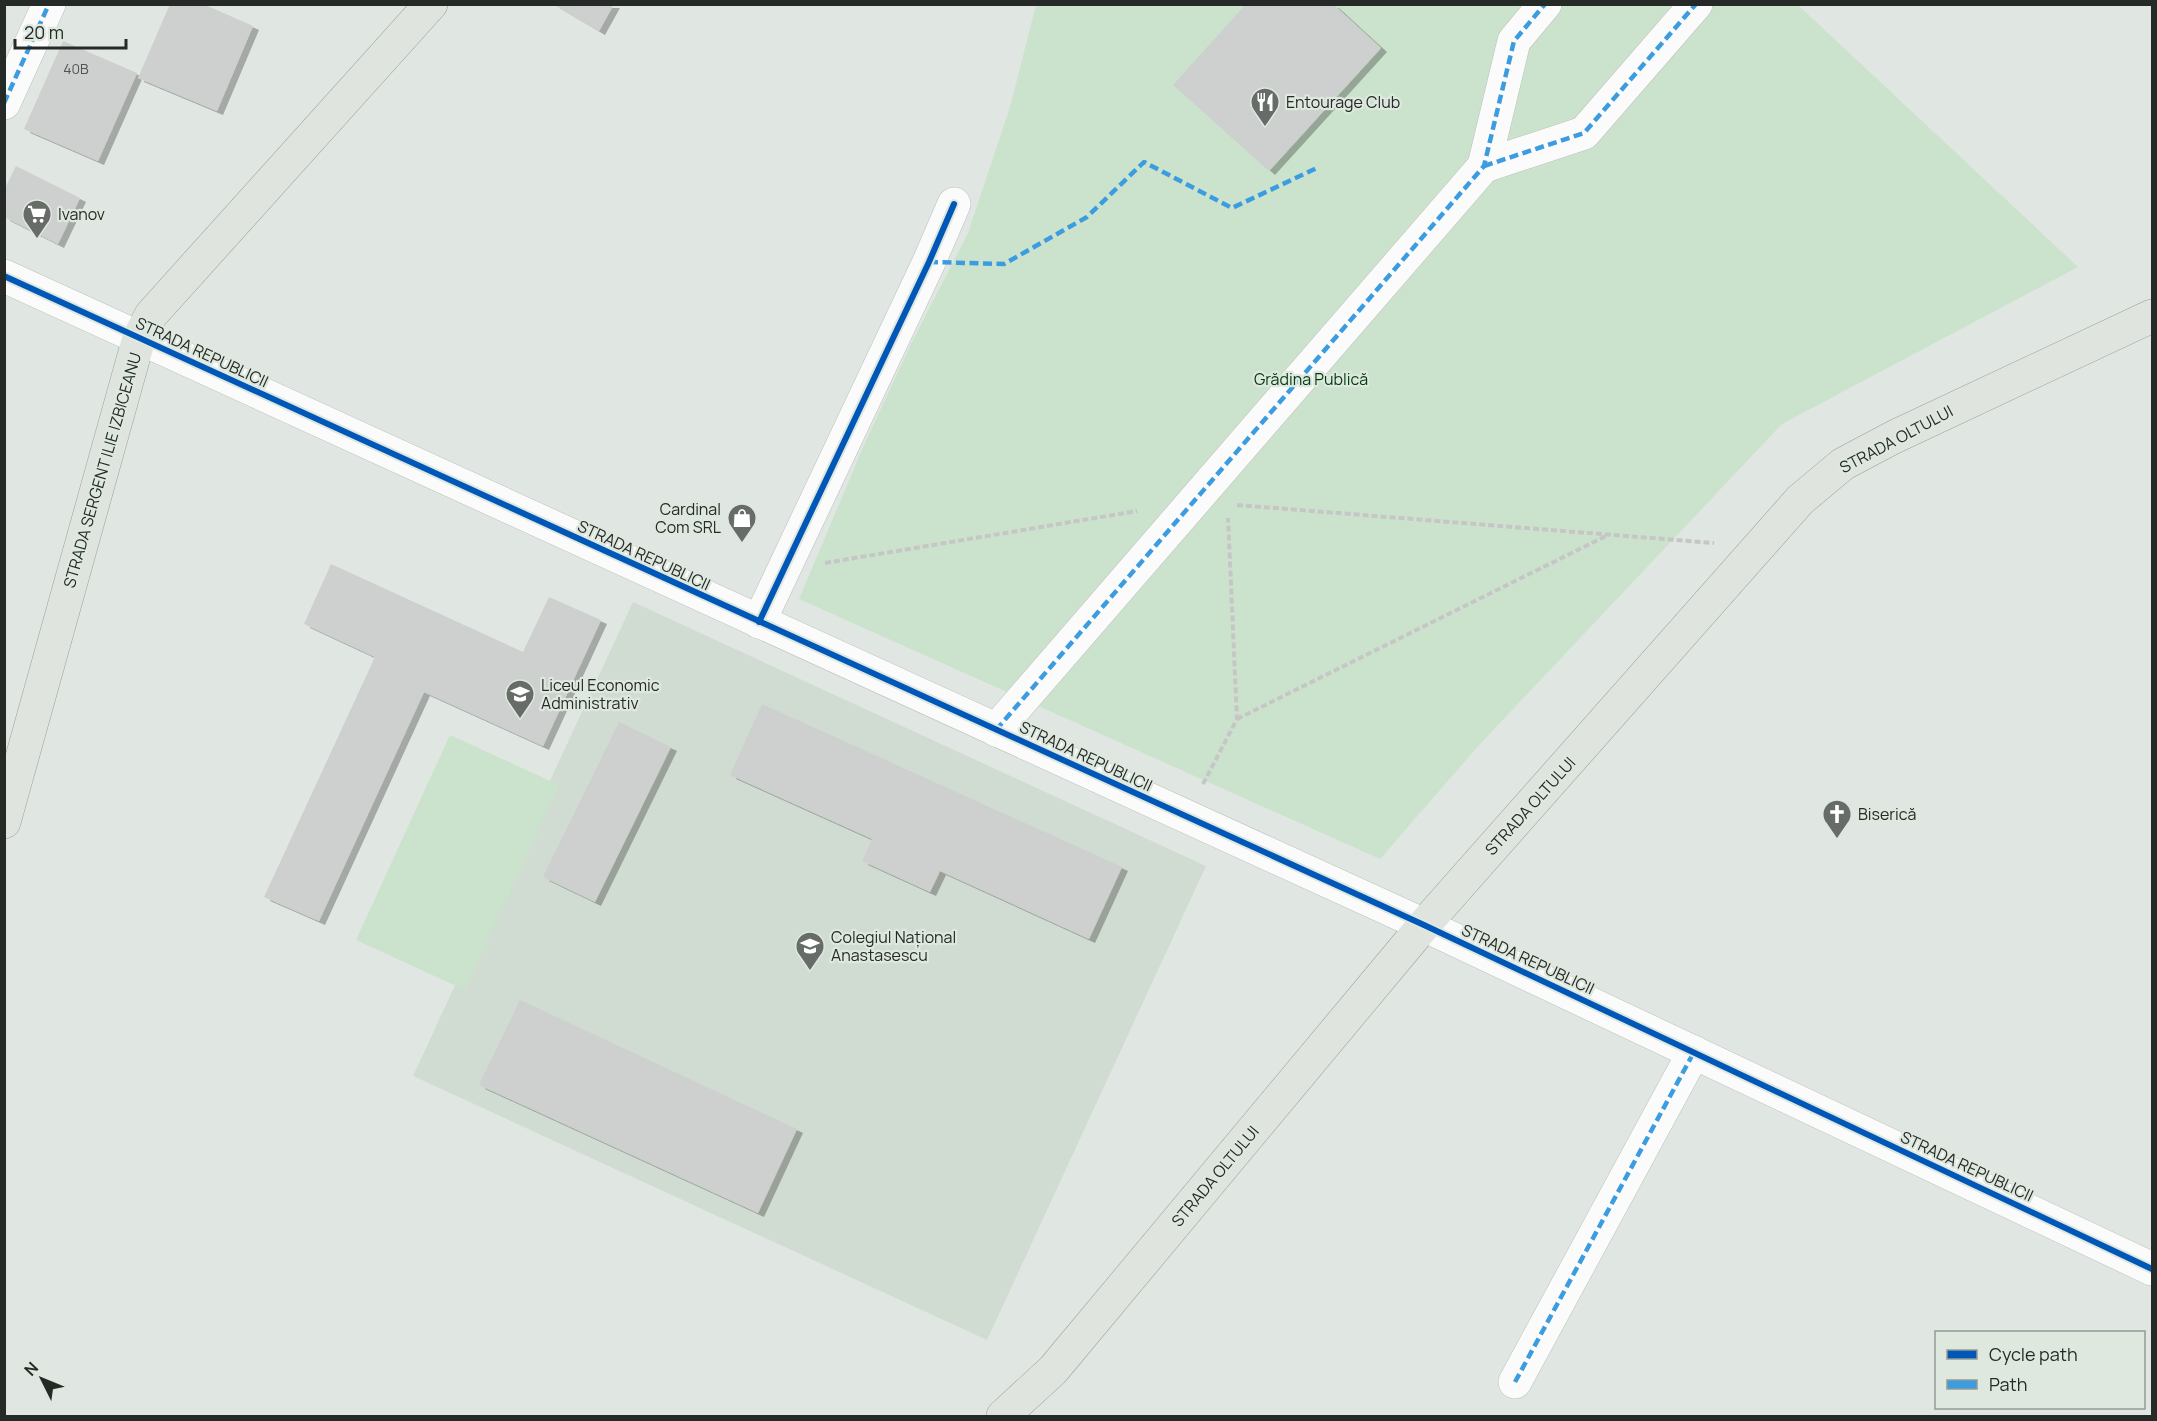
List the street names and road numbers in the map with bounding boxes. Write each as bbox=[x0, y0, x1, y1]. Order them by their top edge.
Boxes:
street label: STRADA REPUBLICII bbox=[132, 312, 272, 392]
street label: STRADA SERGENT ILIE IZBICEANU bbox=[58, 350, 146, 590]
street label: STRADA OLTULUI bbox=[1835, 400, 1957, 478]
street label: STRADA REPUBLICII bbox=[574, 515, 714, 595]
street label: STRADA REPUBLICII bbox=[1016, 716, 1156, 796]
street label: STRADA OLTULUI bbox=[1480, 752, 1580, 860]
street label: STRADA REPUBLICII bbox=[1458, 919, 1598, 999]
street label: STRADA OLTULUI bbox=[1166, 1121, 1264, 1231]
street label: STRADA REPUBLICII bbox=[1897, 1126, 2037, 1206]

